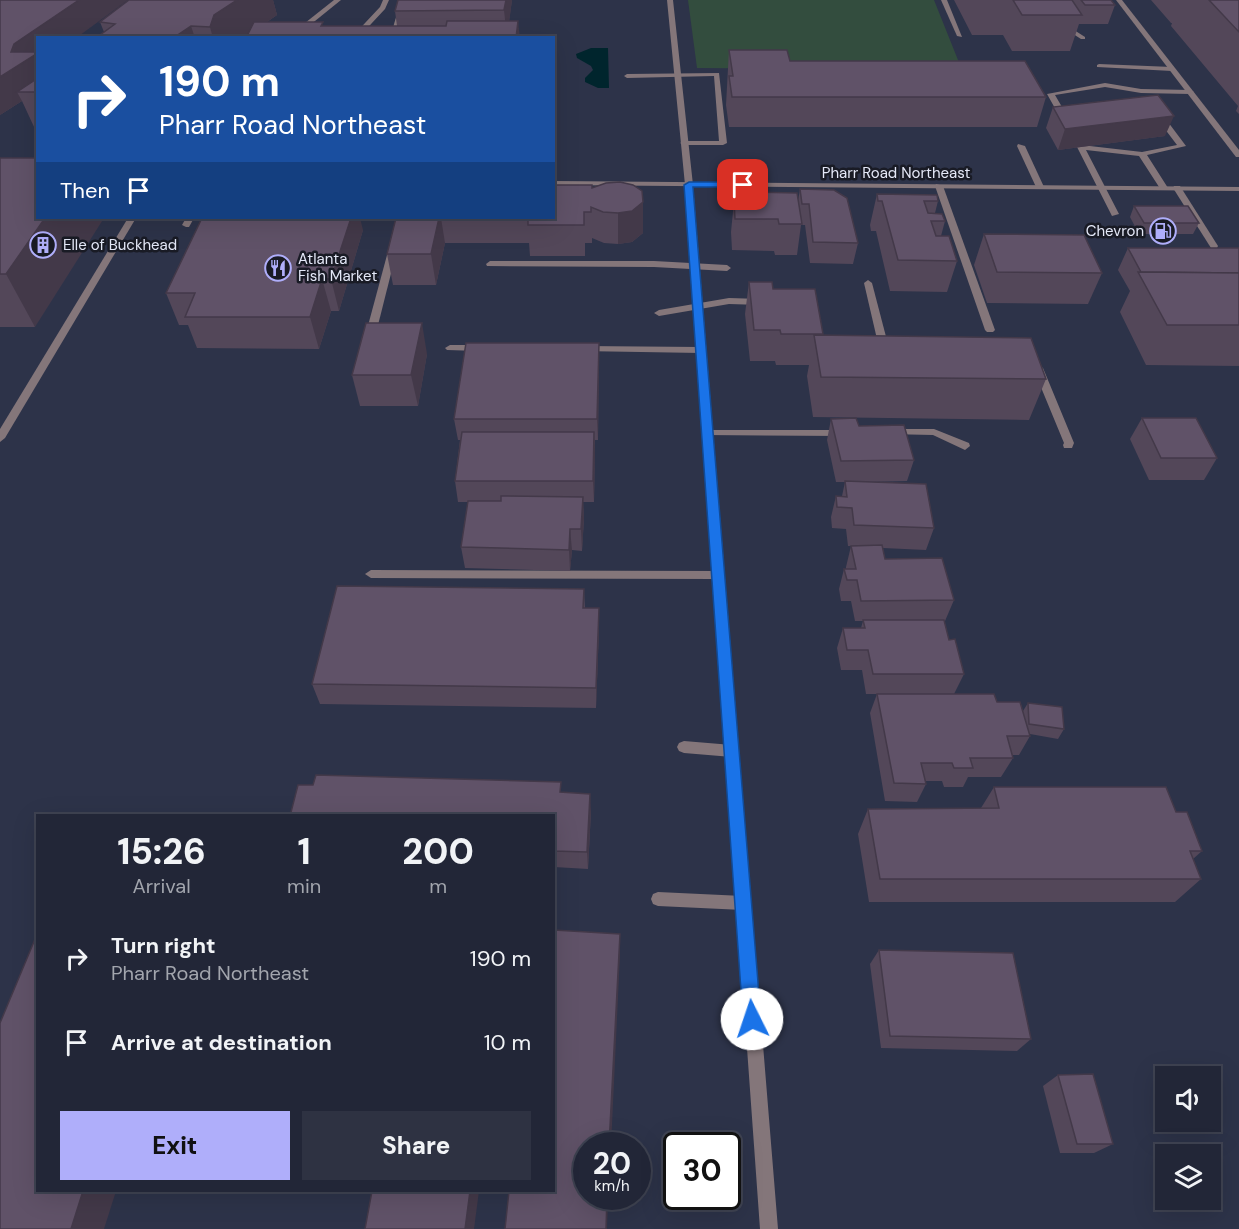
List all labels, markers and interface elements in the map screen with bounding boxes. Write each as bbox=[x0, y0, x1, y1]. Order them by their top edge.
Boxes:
text: 190 m bbox=[159, 54, 280, 109]
icon: right bbox=[60, 60, 138, 138]
text: Pharr Road Northeast bbox=[159, 107, 426, 142]
pin bbox=[717, 159, 768, 210]
street label: Pharr Road Northeast bbox=[822, 163, 970, 183]
icon: arrive bbox=[726, 168, 759, 201]
icon: arrive bbox=[122, 174, 155, 207]
text: Then bbox=[60, 176, 110, 205]
fuel station icon: Chevron bbox=[1148, 216, 1178, 246]
place label: Chevron bbox=[1086, 221, 1144, 241]
building icon: Elle of Buckhead bbox=[28, 230, 58, 260]
place label: Elle of Buckhead bbox=[63, 235, 177, 255]
place label: Atlanta Fish Market bbox=[298, 249, 377, 286]
restaurant icon: Atlanta Fish Market bbox=[263, 253, 293, 283]
text: 15:26 bbox=[117, 828, 206, 875]
text: 1 bbox=[297, 828, 311, 875]
text: 200 bbox=[402, 828, 474, 875]
text: Arrival bbox=[132, 873, 191, 899]
text: min bbox=[287, 873, 321, 899]
text: m bbox=[429, 873, 447, 899]
text: Turn right bbox=[111, 931, 216, 960]
icon: right bbox=[60, 942, 93, 975]
text: 190 m bbox=[470, 944, 531, 973]
text: Pharr Road Northeast bbox=[111, 960, 309, 986]
position arrow bbox=[720, 987, 784, 1051]
icon: arrive bbox=[60, 1026, 93, 1059]
text: Arrive at destination bbox=[111, 1028, 332, 1057]
text: 10 m bbox=[484, 1028, 531, 1057]
map controls bbox=[1155, 1066, 1221, 1210]
button: sound bbox=[1155, 1066, 1221, 1132]
button: Exit bbox=[60, 1111, 290, 1180]
button: Share bbox=[302, 1111, 531, 1180]
speed limit sign: 30 bbox=[663, 1132, 741, 1210]
text: 20 bbox=[593, 1144, 631, 1183]
button: layers bbox=[1155, 1144, 1221, 1210]
text: km/h bbox=[594, 1176, 630, 1196]

